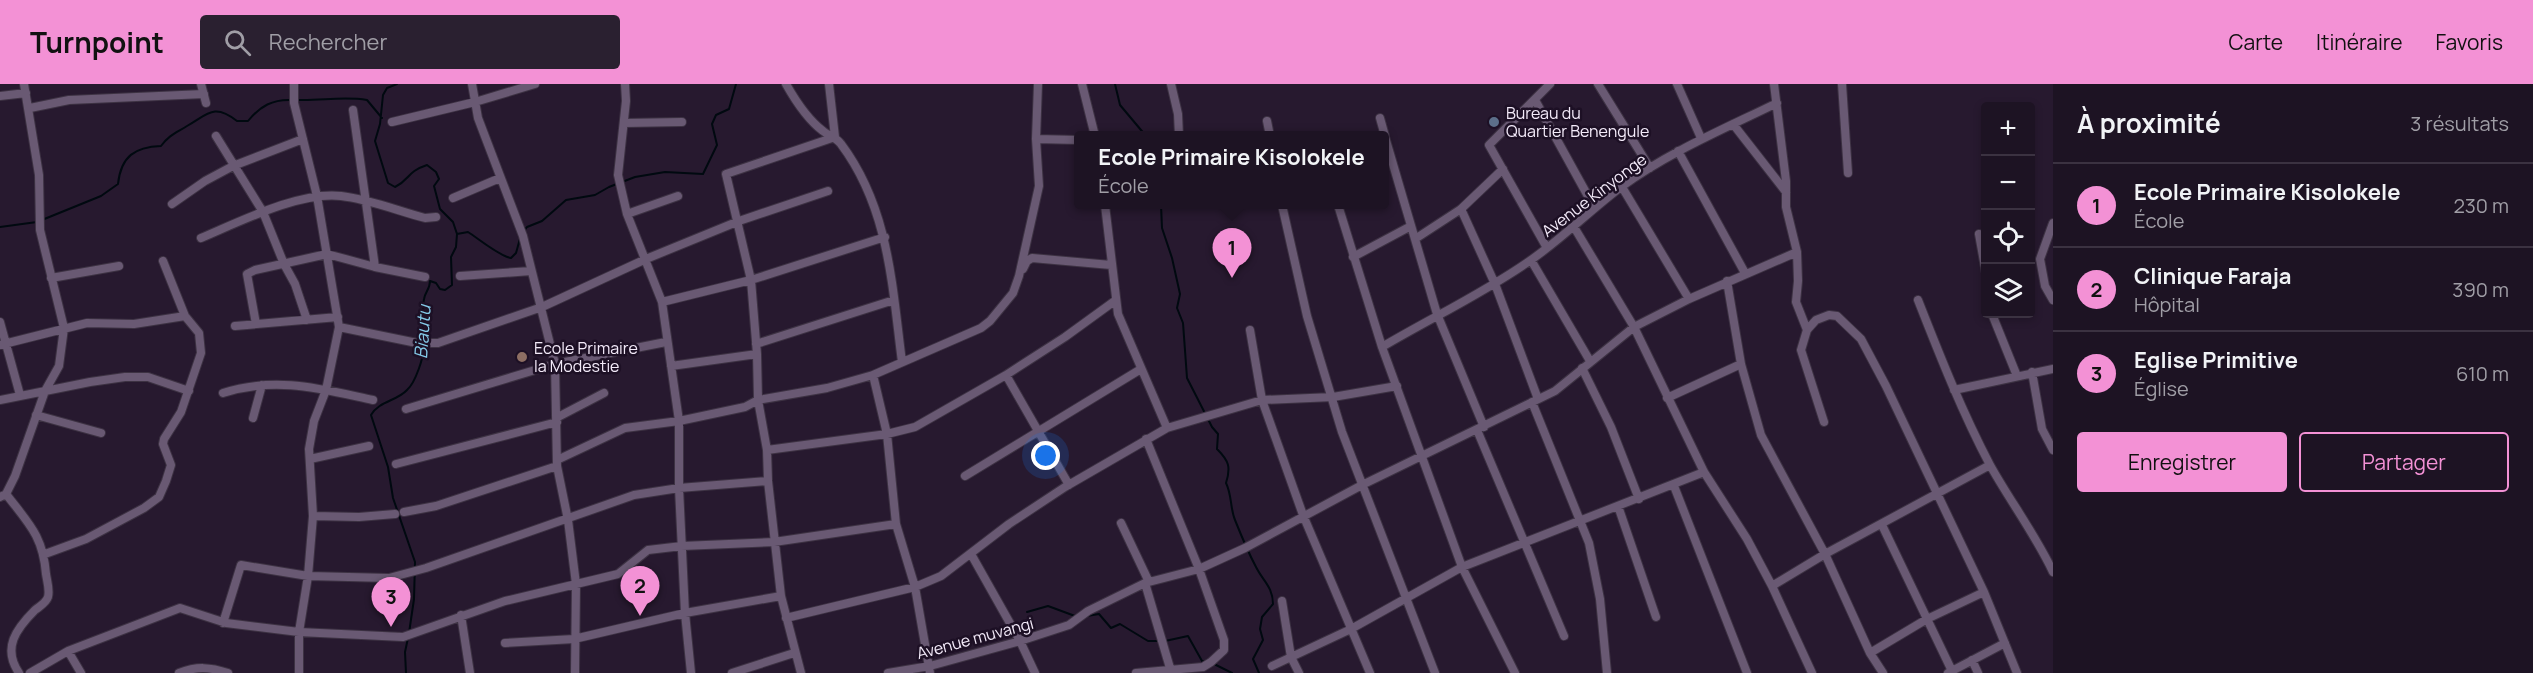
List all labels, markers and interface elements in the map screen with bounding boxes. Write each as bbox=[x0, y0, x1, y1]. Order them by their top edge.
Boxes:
search box bbox=[200, 15, 620, 69]
text: Turnpoint bbox=[30, 23, 164, 61]
icon: search bbox=[221, 26, 254, 59]
text: Rechercher bbox=[269, 27, 387, 57]
text: Carte bbox=[2229, 28, 2283, 56]
text: Itinéraire bbox=[2316, 28, 2402, 56]
text: Favoris bbox=[2435, 28, 2503, 56]
place label: Bureau du Quartier Benengule bbox=[1506, 102, 1649, 142]
map controls bbox=[1981, 102, 2035, 318]
button: + bbox=[1981, 102, 2035, 156]
text: À proximité bbox=[2077, 105, 2221, 141]
text: 3 résultats bbox=[2410, 110, 2509, 137]
marker: Bureau du Quartier Benengule bbox=[1487, 115, 1501, 129]
popup bbox=[1074, 131, 1389, 209]
text: Ecole Primaire Kisolokele bbox=[1098, 142, 1365, 172]
street label: Avenue Kinyonge bbox=[1537, 148, 1651, 242]
button: − bbox=[1981, 156, 2035, 210]
text: École bbox=[1098, 172, 1149, 199]
text: Ecole Primaire Kisolokele bbox=[2134, 177, 2400, 207]
text: 1 bbox=[2092, 192, 2101, 219]
text: 230 m bbox=[2453, 192, 2509, 219]
text: École bbox=[2134, 207, 2184, 234]
button: locate bbox=[1981, 210, 2035, 264]
pin: 1 bbox=[1212, 228, 1252, 278]
text: Clinique Faraja bbox=[2134, 261, 2291, 291]
button: layers bbox=[1981, 264, 2035, 318]
text: 2 bbox=[2091, 276, 2102, 303]
text: 390 m bbox=[2452, 276, 2509, 303]
text: Hôpital bbox=[2134, 291, 2200, 318]
water label: Biautu bbox=[408, 303, 436, 360]
place label: Ecole Primaire la Modestie bbox=[534, 337, 638, 377]
text: Eglise Primitive bbox=[2134, 345, 2298, 375]
marker: Ecole Primaire la Modestie bbox=[515, 350, 529, 364]
text: 3 bbox=[2091, 360, 2102, 387]
text: 610 m bbox=[2456, 360, 2509, 387]
text: Église bbox=[2134, 375, 2189, 402]
button: Enregistrer bbox=[2077, 432, 2287, 492]
button: Partager bbox=[2299, 432, 2509, 492]
your location bbox=[1031, 441, 1060, 470]
pin: 2 bbox=[620, 566, 660, 616]
pin: 3 bbox=[372, 578, 410, 627]
street label: Avenue muvangi bbox=[914, 612, 1036, 664]

